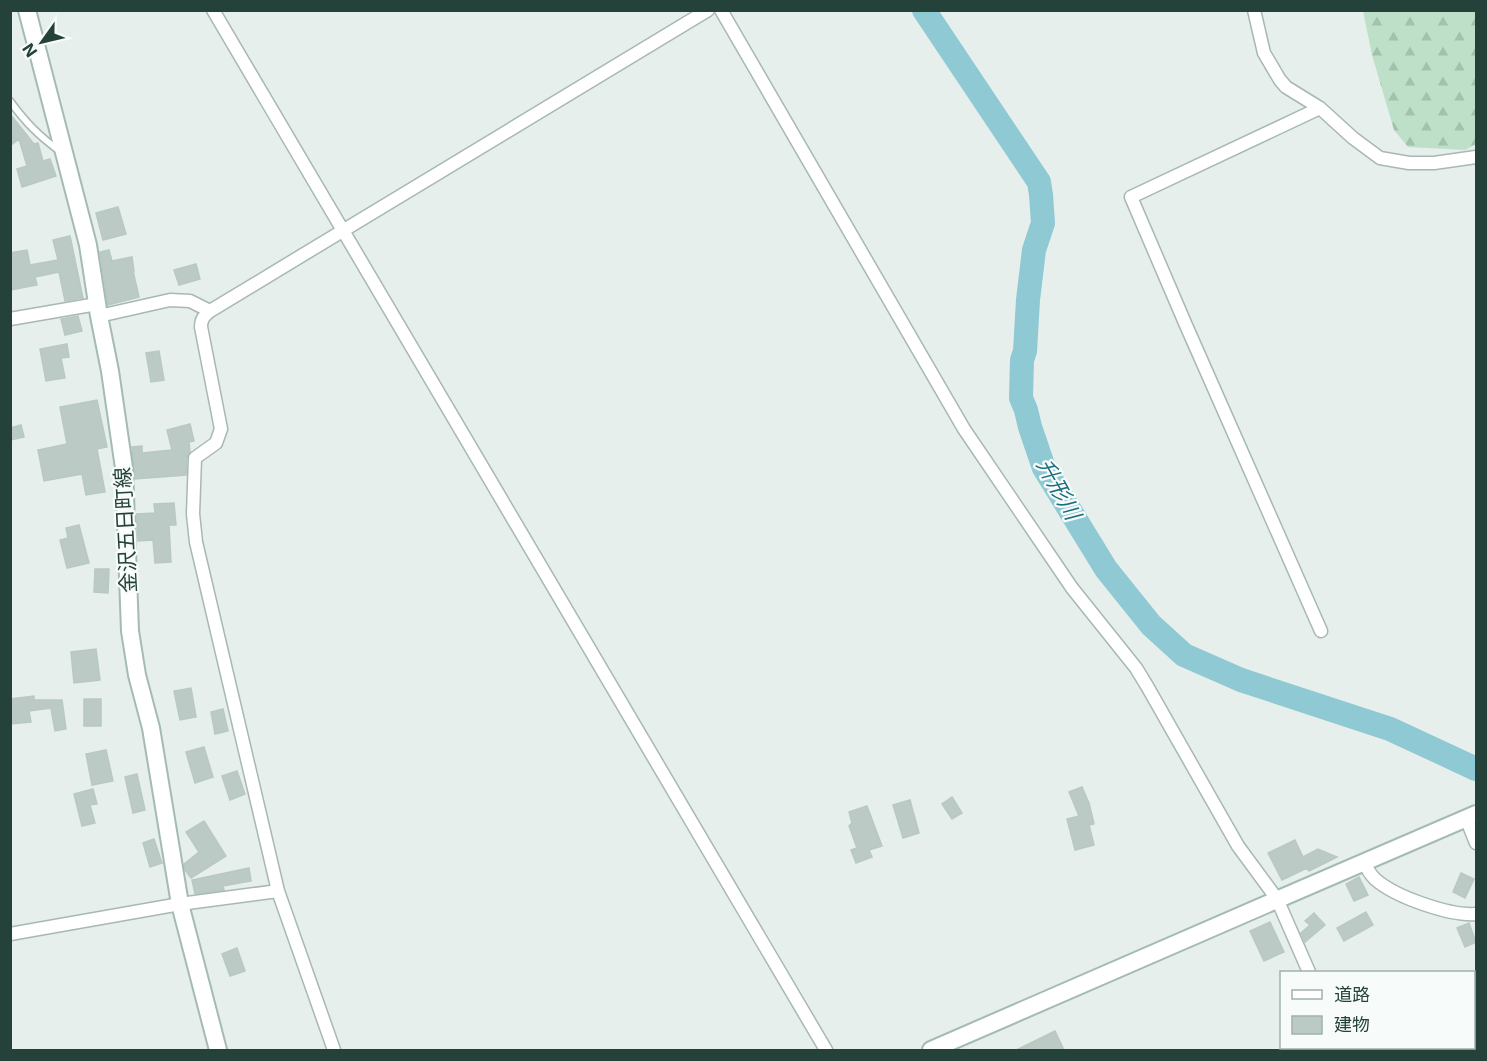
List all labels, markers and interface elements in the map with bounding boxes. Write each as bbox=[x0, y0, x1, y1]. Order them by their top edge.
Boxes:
north arrow bbox=[12, 12, 72, 72]
text: N bbox=[18, 40, 41, 61]
water label: 升形川 bbox=[1032, 454, 1087, 526]
street label: 金沢五日町線 bbox=[110, 466, 141, 594]
legend bbox=[1280, 971, 1475, 1049]
text: 道路 bbox=[1334, 984, 1370, 1005]
text: 建物 bbox=[1334, 1014, 1370, 1035]

